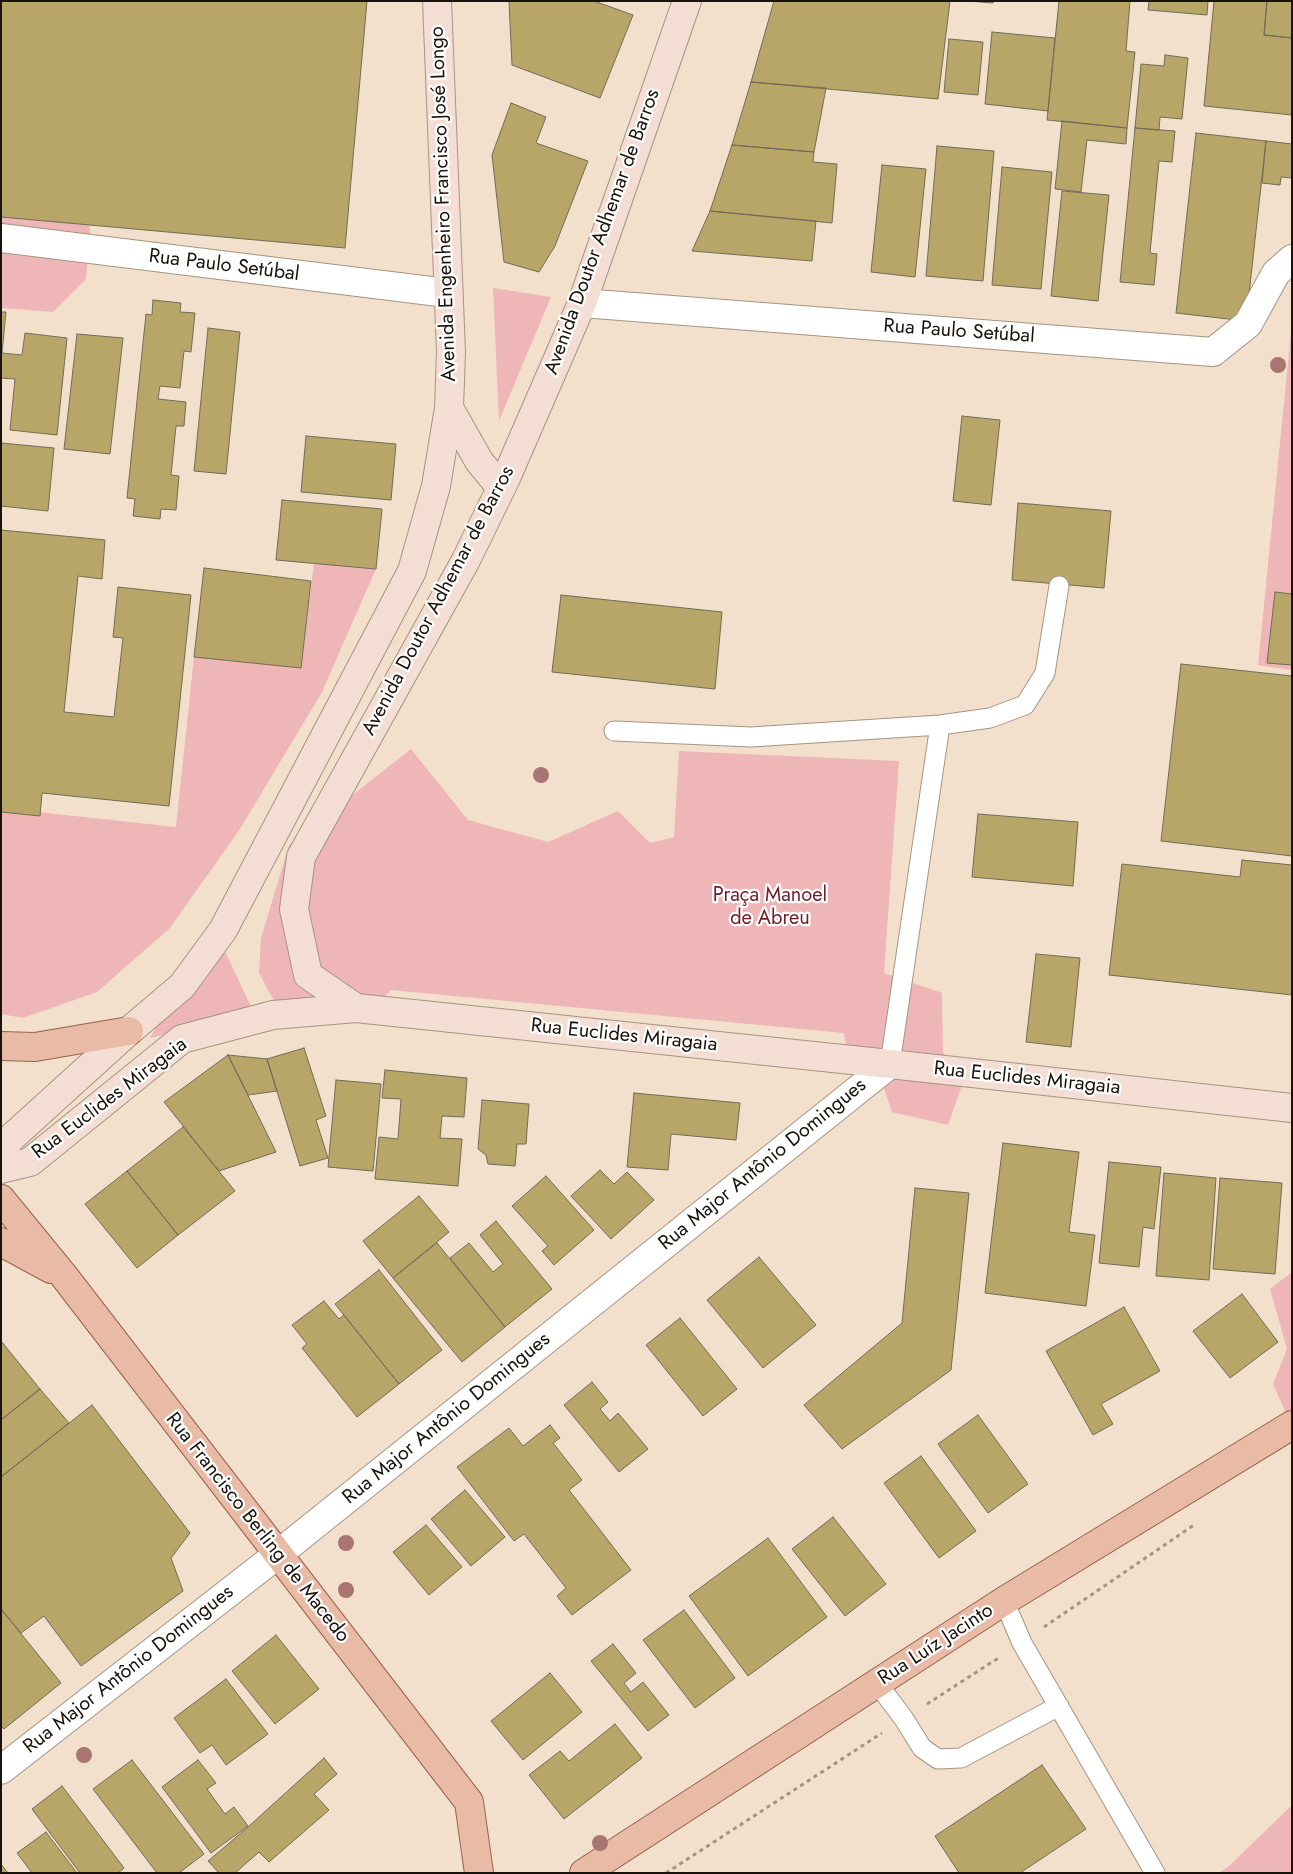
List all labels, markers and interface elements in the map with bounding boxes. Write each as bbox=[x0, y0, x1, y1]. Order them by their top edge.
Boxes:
street label: Avenida Engenheiro Francisco José Longo bbox=[426, 26, 462, 382]
street label: Avenida Doutor Adhemar de Barros bbox=[540, 86, 666, 378]
street label: Rua Paulo Setúbal bbox=[147, 245, 301, 287]
street label: Rua Paulo Setúbal bbox=[883, 315, 1035, 349]
street label: Avenida Doutor Adhemar de Barros bbox=[358, 462, 520, 740]
park label: Praça Manoel de Abreu bbox=[713, 884, 827, 931]
street label: Rua Euclides Miragaia bbox=[529, 1014, 719, 1058]
street label: Rua Euclides Miragaia bbox=[28, 1033, 192, 1165]
street label: Rua Euclides Miragaia bbox=[932, 1057, 1122, 1101]
street label: Rua Major Antônio Domingues bbox=[654, 1074, 872, 1256]
street label: Rua Major Antônio Domingues bbox=[338, 1328, 556, 1510]
street label: Rua Francisco Berling de Macedo bbox=[160, 1408, 354, 1648]
street label: Rua Major Antônio Domingues bbox=[19, 1580, 239, 1760]
street label: Rua Luíz Jacinto bbox=[874, 1599, 998, 1691]

